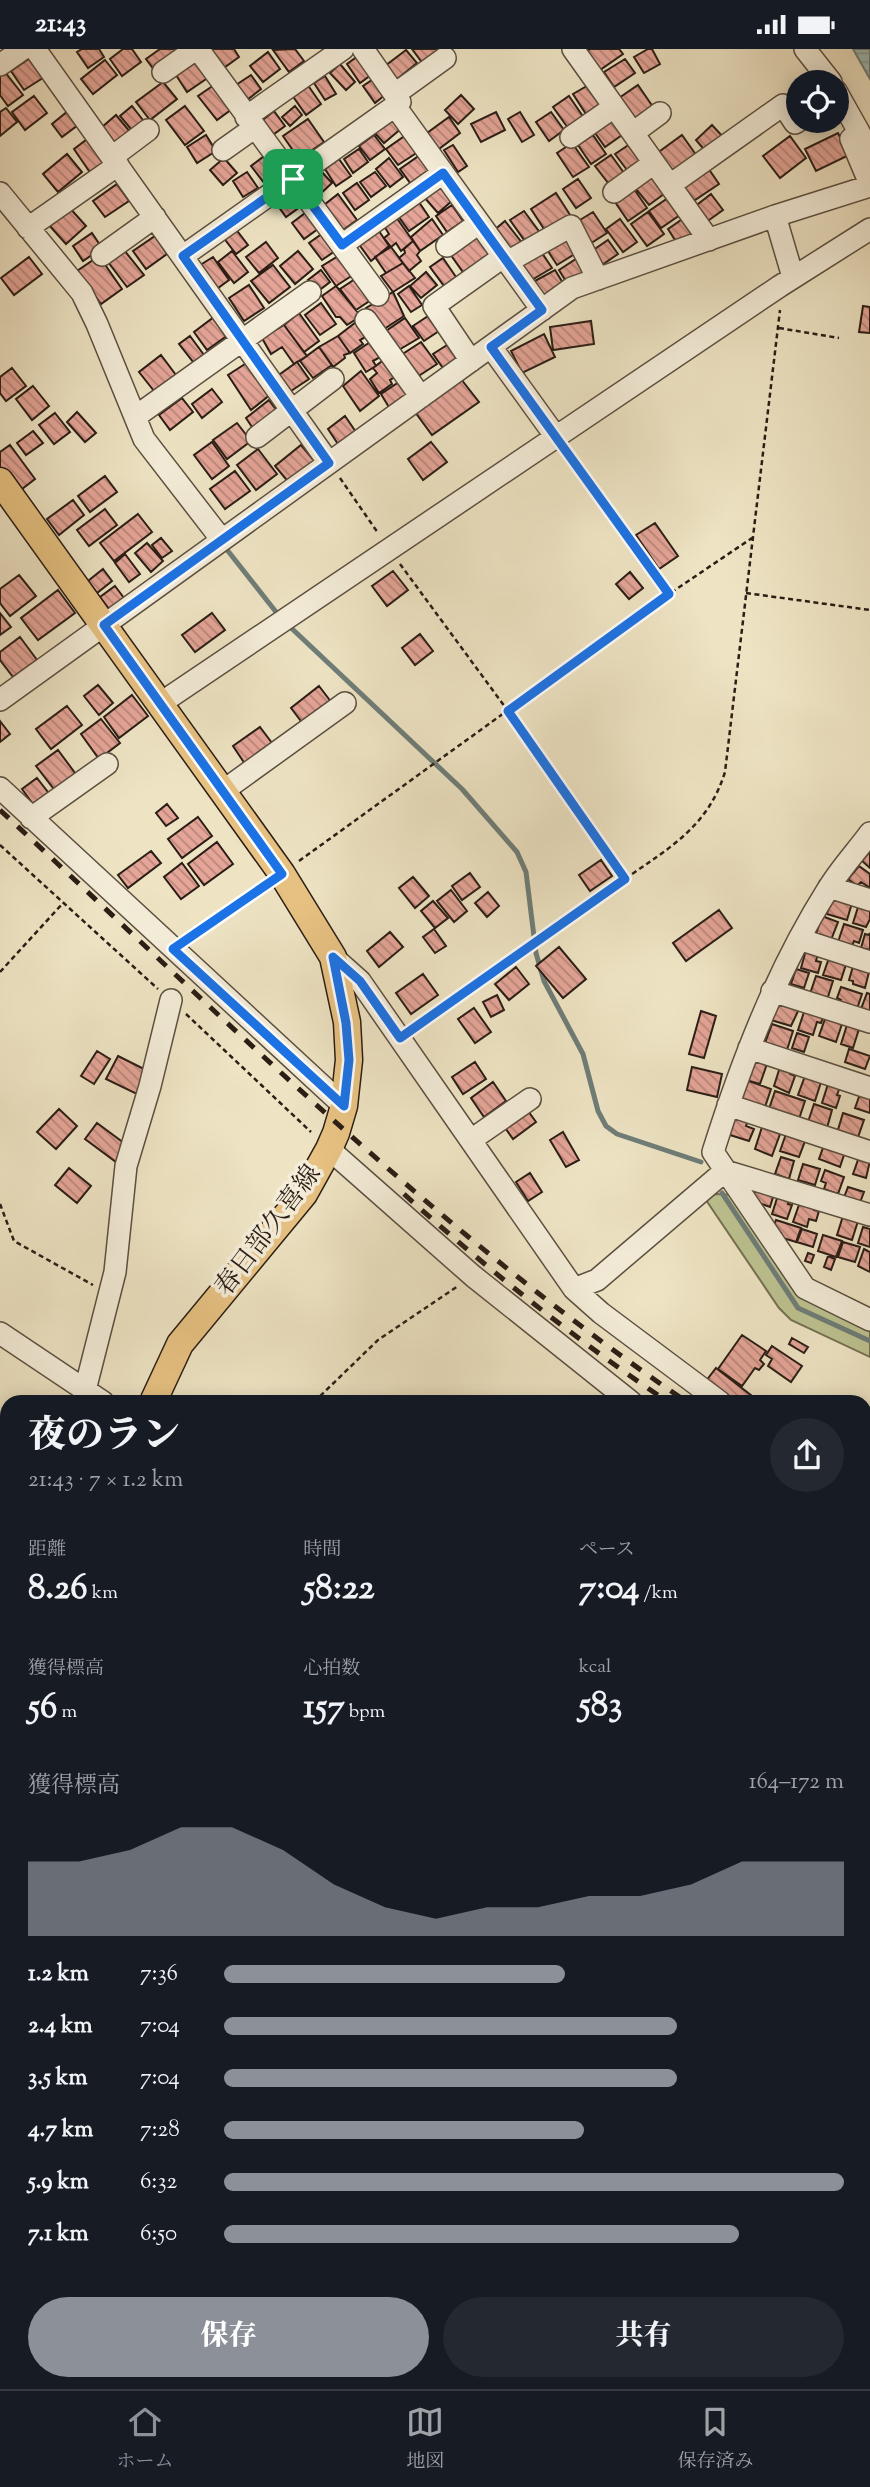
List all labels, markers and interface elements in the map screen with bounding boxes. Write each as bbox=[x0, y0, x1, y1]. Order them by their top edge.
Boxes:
text: 21:43 bbox=[35, 6, 86, 43]
map controls bbox=[786, 70, 849, 133]
button: locate bbox=[786, 70, 849, 133]
pin bbox=[263, 149, 323, 209]
icon: arrive bbox=[274, 160, 312, 198]
street label: 春日部久喜線 bbox=[207, 1158, 331, 1304]
text: 夜のラン bbox=[28, 1411, 180, 1465]
button: share bbox=[770, 1418, 844, 1492]
text: 21:43 · 7 × 1.2 km bbox=[28, 1464, 183, 1497]
text: 距離 bbox=[28, 1537, 66, 1564]
text: 時間 bbox=[303, 1537, 341, 1564]
text: ペース bbox=[579, 1537, 635, 1564]
text: 8.26 bbox=[28, 1564, 88, 1615]
text: 58:22 bbox=[303, 1564, 375, 1615]
text: 7:04 bbox=[579, 1564, 639, 1615]
text: km bbox=[88, 1580, 118, 1607]
text: /km bbox=[639, 1580, 678, 1607]
text: kcal bbox=[579, 1654, 611, 1681]
text: 獲得標高 bbox=[28, 1656, 104, 1683]
text: 心拍数 bbox=[303, 1656, 360, 1683]
text: 583 bbox=[579, 1681, 622, 1732]
text: 56 bbox=[28, 1683, 57, 1734]
text: 157 bbox=[303, 1683, 345, 1734]
text: m bbox=[57, 1699, 77, 1726]
text: bpm bbox=[345, 1699, 385, 1726]
text: 164–172 m bbox=[749, 1766, 844, 1799]
text: 獲得標高 bbox=[28, 1770, 120, 1803]
text: 1.2 km bbox=[28, 1958, 89, 1991]
text: 7:36 bbox=[140, 1958, 178, 1991]
text: 2.4 km bbox=[28, 2010, 93, 2043]
text: 7:04 bbox=[140, 2010, 180, 2043]
text: 3.5 km bbox=[28, 2062, 87, 2095]
text: 7:04 bbox=[140, 2062, 180, 2095]
text: 4.7 km bbox=[28, 2114, 93, 2147]
text: 7:28 bbox=[140, 2114, 180, 2147]
text: 5.9 km bbox=[28, 2166, 89, 2199]
text: 6:32 bbox=[140, 2166, 177, 2199]
text: 7.1 km bbox=[28, 2218, 89, 2251]
text: 6:50 bbox=[140, 2218, 177, 2251]
button: 保存 bbox=[28, 2297, 429, 2377]
button: 共有 bbox=[443, 2297, 844, 2377]
tab: ホーム bbox=[116, 2403, 174, 2476]
tab: 地図 bbox=[406, 2403, 445, 2476]
tab: 保存済み bbox=[677, 2403, 754, 2476]

